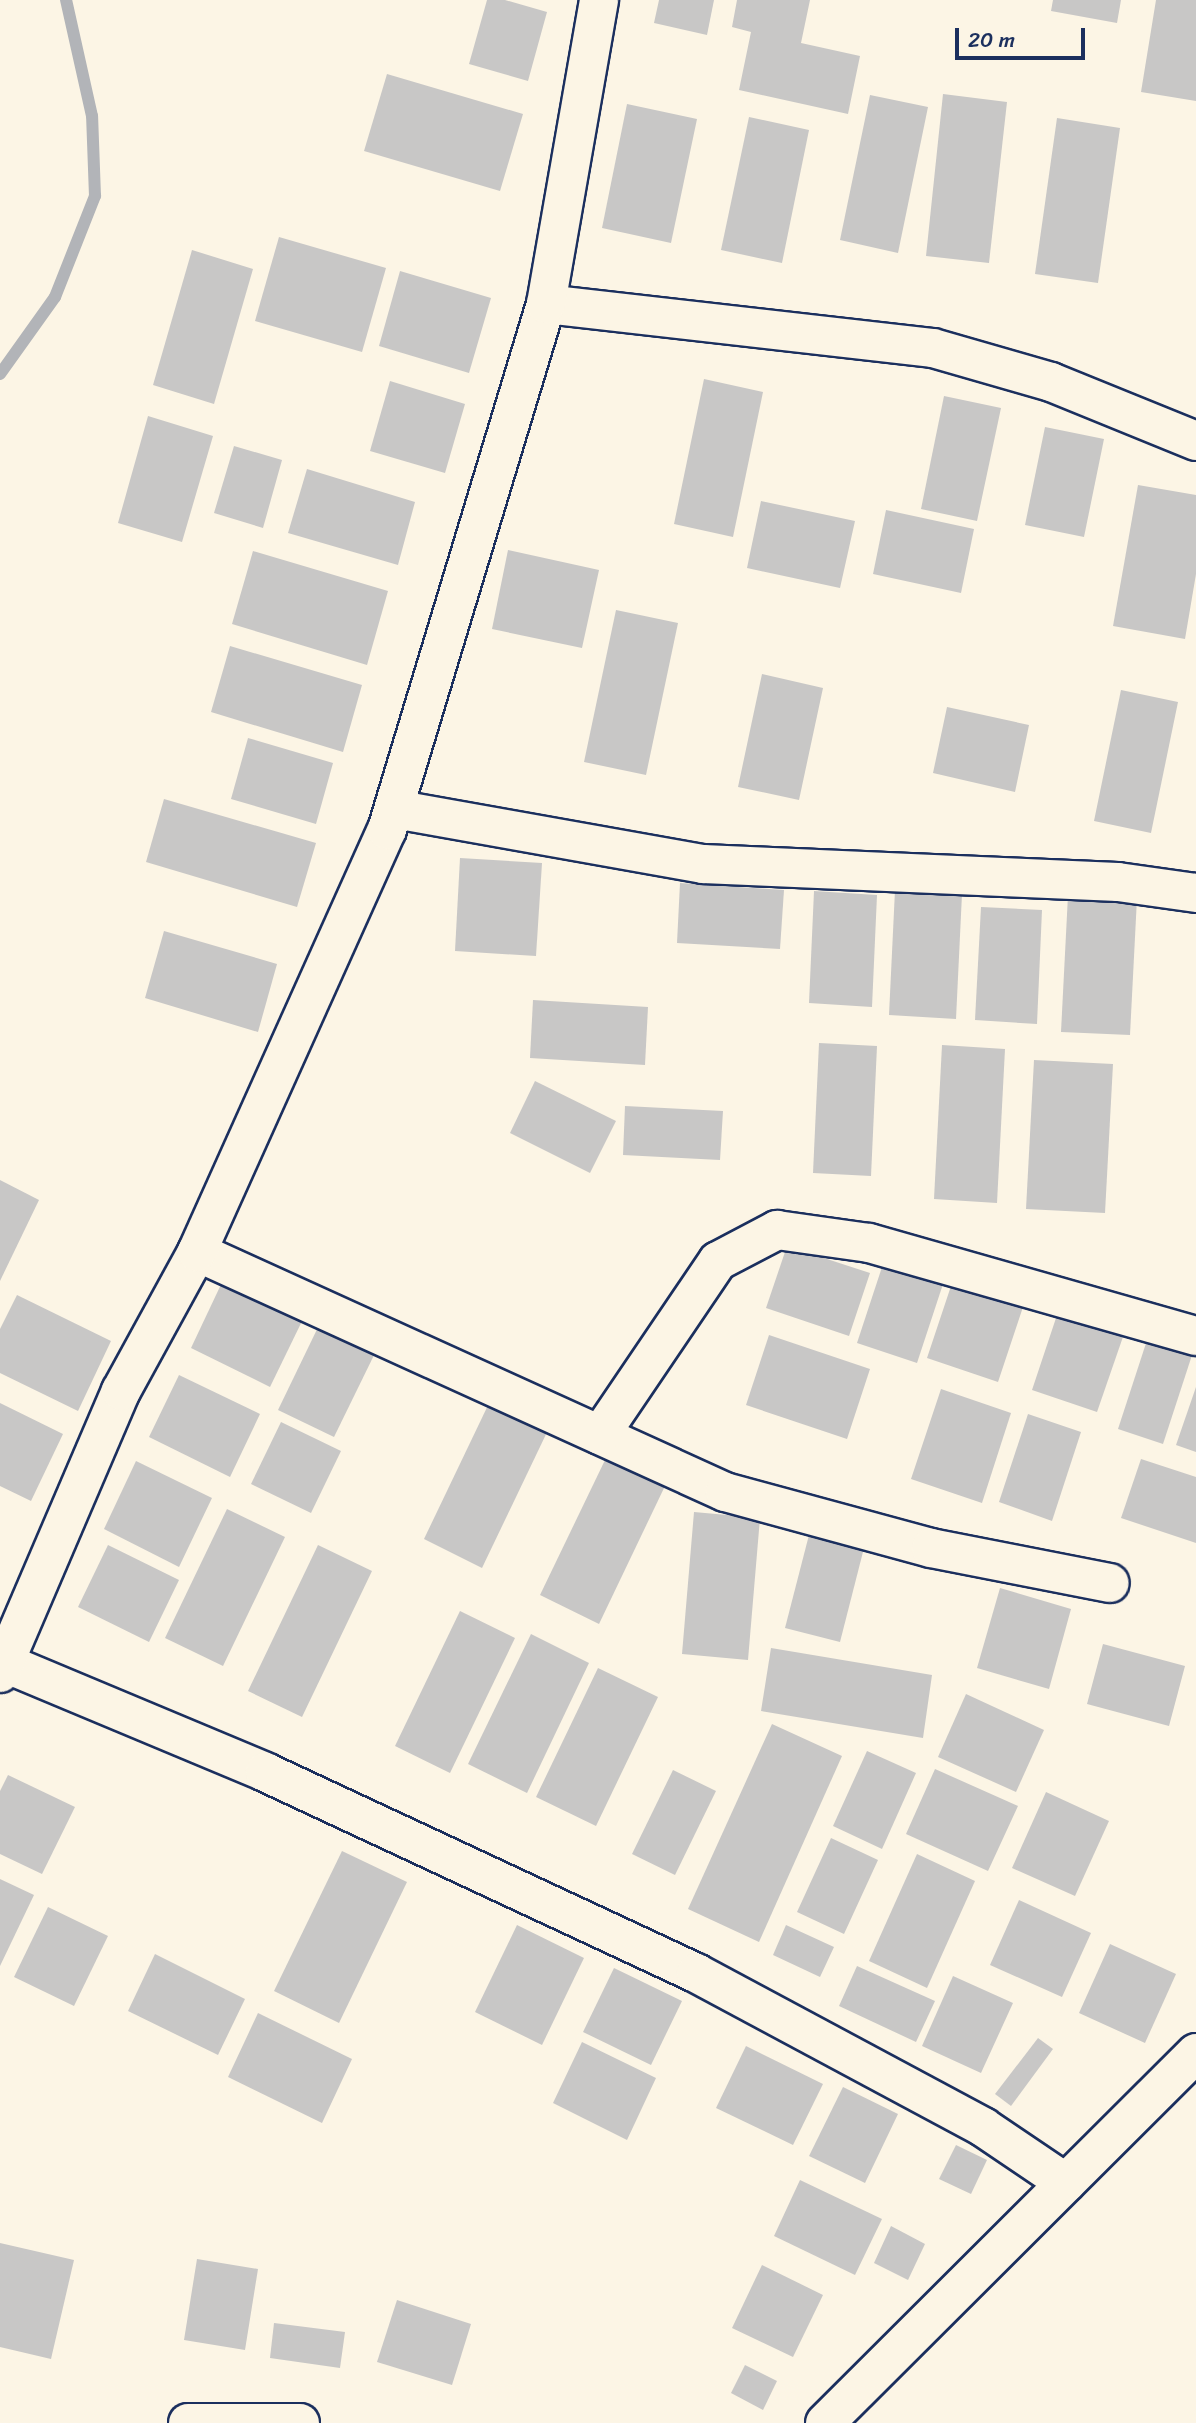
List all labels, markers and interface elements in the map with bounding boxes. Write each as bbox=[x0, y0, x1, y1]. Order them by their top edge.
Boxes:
scale bar bbox=[958, 14, 1088, 58]
text: 20 m bbox=[968, 21, 1015, 59]

